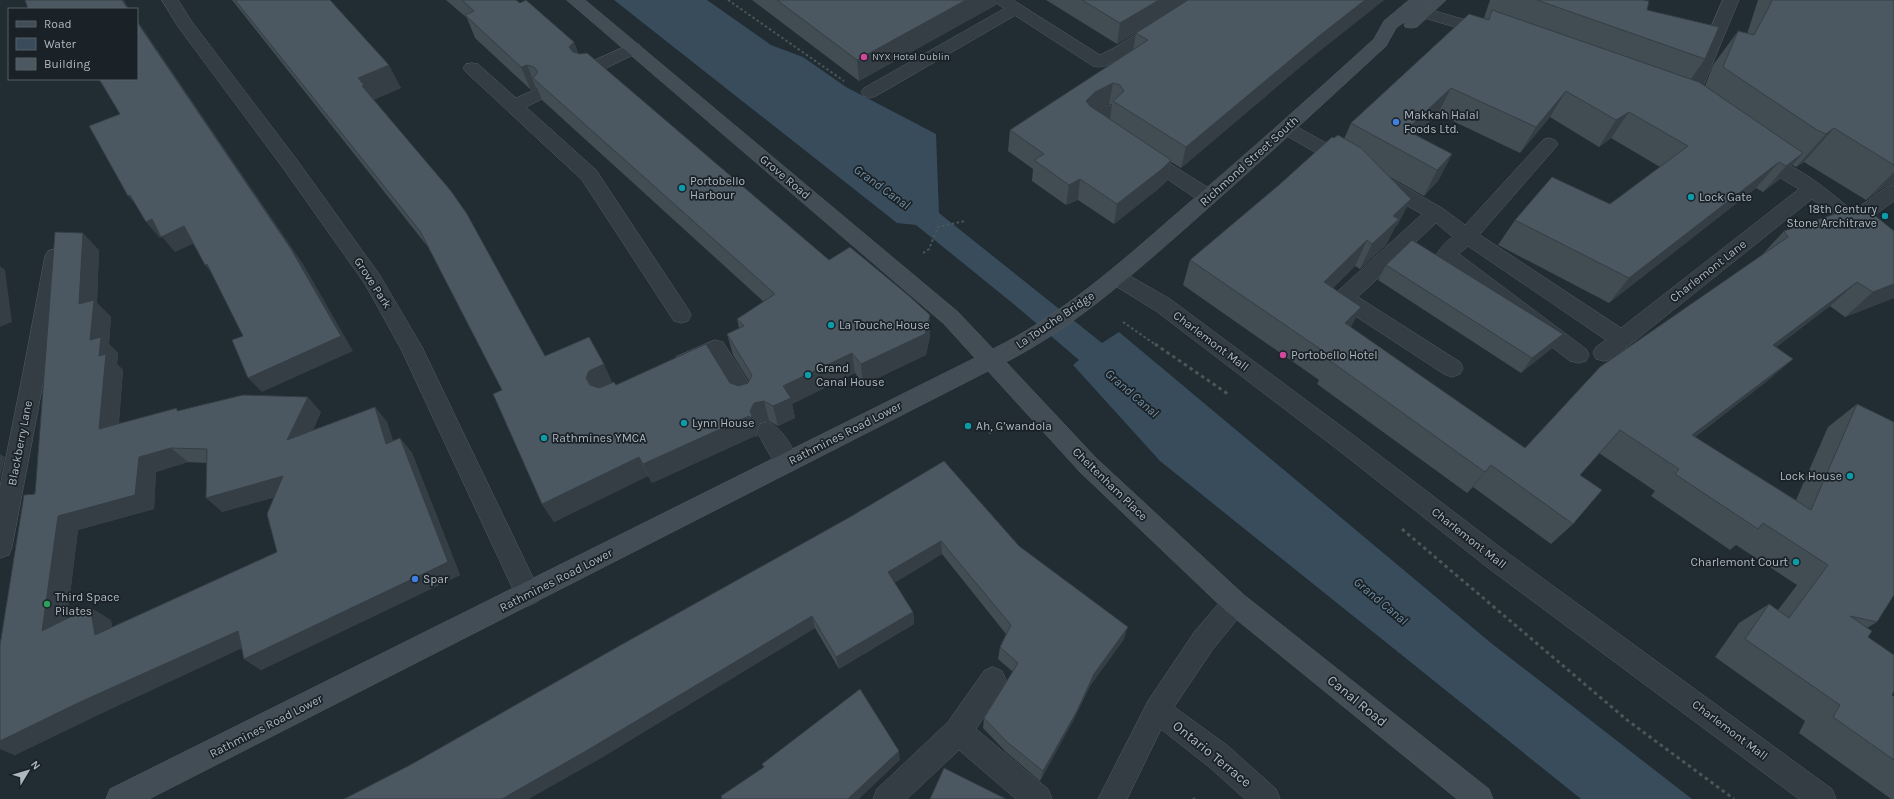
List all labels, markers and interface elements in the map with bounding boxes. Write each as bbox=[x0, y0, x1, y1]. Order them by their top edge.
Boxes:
legend bbox=[8, 8, 138, 80]
text: Road bbox=[44, 17, 72, 31]
text: Water bbox=[44, 37, 77, 51]
place label: NYX Hotel Dublin bbox=[872, 51, 950, 63]
marker: NYX Hotel Dublin bbox=[859, 52, 869, 62]
text: Building bbox=[44, 57, 91, 71]
place label: Makkah Halal Foods Ltd. bbox=[1404, 108, 1479, 136]
street label: Richmond Street South bbox=[1197, 113, 1301, 209]
marker: Makkah Halal Foods Ltd. bbox=[1391, 117, 1401, 127]
street label: Grove Road bbox=[757, 152, 813, 202]
water label: Grand Canal bbox=[851, 162, 913, 212]
place label: Portobello Harbour bbox=[690, 174, 745, 202]
marker: Portobello Harbour bbox=[677, 183, 687, 193]
place label: Lock Gate bbox=[1699, 190, 1752, 204]
marker: Lock Gate bbox=[1686, 192, 1696, 202]
place label: 18th Century Stone Architrave bbox=[1787, 202, 1877, 230]
marker: 18th Century Stone Architrave bbox=[1880, 211, 1890, 221]
street label: Charlemont Lane bbox=[1667, 237, 1749, 305]
street label: Grove Park bbox=[351, 255, 395, 311]
street label: La Touche Bridge bbox=[1013, 289, 1097, 351]
street label: Charlemont Mall bbox=[1170, 308, 1252, 374]
place label: La Touche House bbox=[839, 318, 930, 332]
marker: La Touche House bbox=[826, 320, 836, 330]
place label: Portobello Hotel bbox=[1291, 348, 1378, 362]
marker: Portobello Hotel bbox=[1278, 350, 1288, 360]
place label: Grand Canal House bbox=[816, 361, 884, 389]
water label: Grand Canal bbox=[1102, 366, 1162, 420]
marker: Grand Canal House bbox=[803, 370, 813, 380]
street label: Rathmines Road Lower bbox=[786, 398, 904, 468]
street label: Blackberry Lane bbox=[5, 399, 35, 487]
place label: Lynn House bbox=[692, 416, 755, 430]
marker: Lynn House bbox=[679, 418, 689, 428]
place label: Ah, G’wandola bbox=[976, 419, 1052, 433]
marker: Ah, G’wandola bbox=[963, 421, 973, 431]
place label: Rathmines YMCA bbox=[552, 431, 646, 445]
marker: Rathmines YMCA bbox=[539, 433, 549, 443]
street label: Cheltenham Place bbox=[1070, 445, 1150, 523]
place label: Lock House bbox=[1780, 469, 1842, 483]
marker: Lock House bbox=[1845, 471, 1855, 481]
street label: Charlemont Mall bbox=[1429, 504, 1509, 572]
street label: Rathmines Road Lower bbox=[497, 545, 615, 615]
place label: Charlemont Court bbox=[1691, 555, 1788, 569]
marker: Charlemont Court bbox=[1791, 557, 1801, 567]
place label: Spar bbox=[423, 572, 449, 586]
marker: Spar bbox=[410, 574, 420, 584]
water label: Grand Canal bbox=[1351, 574, 1411, 628]
place label: Third Space Pilates bbox=[55, 590, 119, 618]
marker: Third Space Pilates bbox=[42, 599, 52, 609]
street label: Canal Road bbox=[1324, 672, 1390, 730]
street label: Rathmines Road Lower bbox=[207, 691, 325, 761]
street label: Charlemont Mall bbox=[1689, 697, 1771, 763]
street label: Ontario Terrace bbox=[1169, 717, 1255, 791]
north arrow bbox=[8, 751, 48, 791]
text: N bbox=[28, 758, 43, 772]

